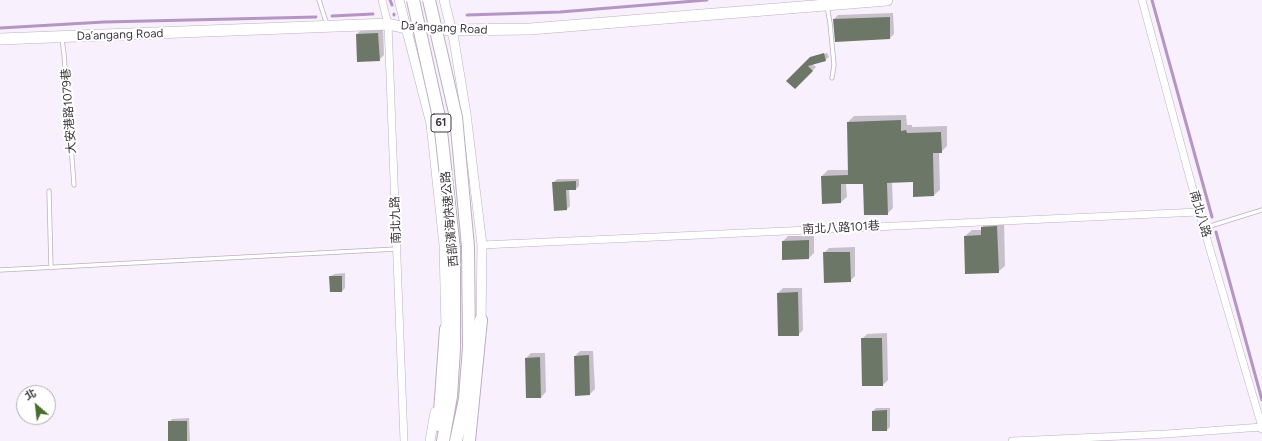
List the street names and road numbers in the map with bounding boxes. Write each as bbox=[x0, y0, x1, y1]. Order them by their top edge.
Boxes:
street label: Da’angang Road bbox=[400, 19, 488, 37]
street label: Da’angang Road bbox=[76, 26, 164, 44]
street label: 大安港路1079巷 bbox=[59, 68, 79, 154]
road number: 61 bbox=[431, 114, 451, 132]
street label: 西部濱海快速公路 bbox=[439, 171, 461, 267]
street label: 南北八路 bbox=[1186, 189, 1214, 239]
street label: 南北九路 bbox=[388, 196, 404, 244]
street label: 南北八路101巷 bbox=[802, 219, 880, 237]

